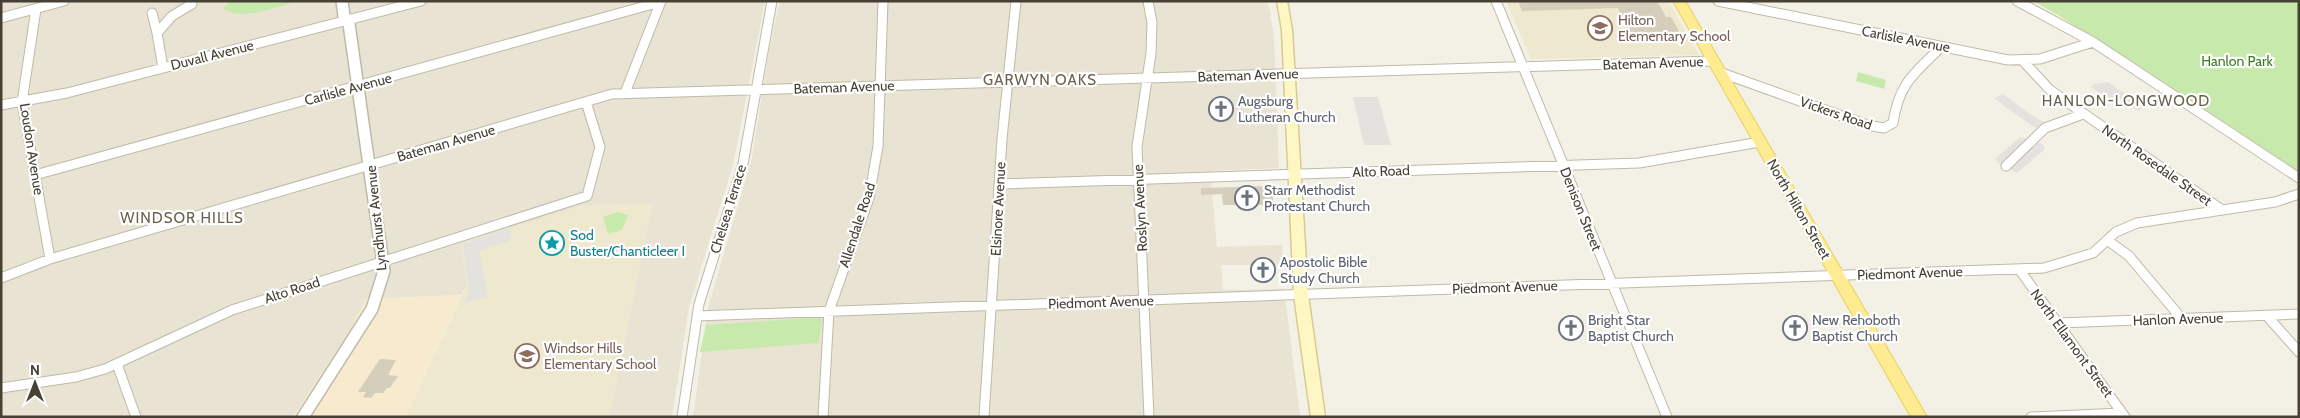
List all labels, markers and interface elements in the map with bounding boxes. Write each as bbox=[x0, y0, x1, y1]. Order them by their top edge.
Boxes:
place label: Hilton Elementary School bbox=[1618, 11, 1731, 45]
school or university icon: Hilton Elementary School bbox=[1587, 15, 1613, 41]
street label: Carlisle Avenue bbox=[1860, 22, 1952, 56]
street label: Duvall Avenue bbox=[169, 36, 255, 74]
street label: Bateman Avenue bbox=[1602, 52, 1704, 74]
park label: Hanlon Park bbox=[2201, 52, 2273, 70]
street label: Bateman Avenue bbox=[1197, 64, 1299, 86]
street label: Carlisle Avenue bbox=[302, 69, 394, 109]
district label: GARWYN OAKS bbox=[983, 71, 1097, 89]
street label: Bateman Avenue bbox=[793, 76, 895, 98]
place label: Augsburg Lutheran Church bbox=[1238, 92, 1335, 126]
street label: Vickers Road bbox=[1797, 92, 1875, 134]
district label: HANLON-LONGWOOD bbox=[2042, 92, 2210, 110]
church icon: Augsburg Lutheran Church bbox=[1208, 96, 1234, 122]
street label: Loudon Avenue bbox=[16, 102, 48, 196]
street label: Bateman Avenue bbox=[395, 120, 497, 166]
street label: North Rosedale Street bbox=[2099, 120, 2216, 210]
street label: North Hilton Street bbox=[1763, 156, 1835, 262]
street label: Elsinore Avenue bbox=[987, 161, 1009, 257]
street label: Alto Road bbox=[1352, 161, 1410, 181]
street label: Chelsea Terrace bbox=[706, 162, 750, 256]
street label: Lyndhurst Avenue bbox=[362, 164, 390, 272]
street label: Roslyn Avenue bbox=[1129, 164, 1151, 252]
street label: Denison Street bbox=[1556, 165, 1606, 254]
street label: Allendale Road bbox=[835, 180, 879, 270]
place label: Starr Methodist Protestant Church bbox=[1264, 181, 1370, 215]
church icon: Starr Methodist Protestant Church bbox=[1234, 185, 1260, 211]
district label: WINDSOR HILLS bbox=[120, 209, 244, 227]
place label: Sod Buster/Chanticleer I bbox=[570, 226, 685, 260]
place icon: Sod Buster/Chanticleer I bbox=[539, 230, 565, 256]
place label: Apostolic Bible Study Church bbox=[1280, 253, 1367, 287]
church icon: Apostolic Bible Study Church bbox=[1250, 257, 1276, 283]
street label: Piedmont Avenue bbox=[1857, 262, 1963, 284]
street label: Alto Road bbox=[262, 273, 322, 307]
street label: Piedmont Avenue bbox=[1452, 276, 1558, 298]
street label: North Ellamont Street bbox=[2027, 285, 2118, 401]
street label: Piedmont Avenue bbox=[1048, 291, 1154, 313]
street label: Hanlon Avenue bbox=[2132, 308, 2224, 330]
place label: Bright Star Baptist Church bbox=[1588, 311, 1674, 345]
place label: New Rehoboth Baptist Church bbox=[1812, 311, 1900, 345]
church icon: Bright Star Baptist Church bbox=[1558, 315, 1584, 341]
church icon: New Rehoboth Baptist Church bbox=[1782, 315, 1808, 341]
place label: Windsor Hills Elementary School bbox=[544, 339, 657, 373]
school or university icon: Windsor Hills Elementary School bbox=[514, 343, 540, 369]
north arrow bbox=[10, 358, 60, 408]
text: N bbox=[30, 361, 40, 379]

